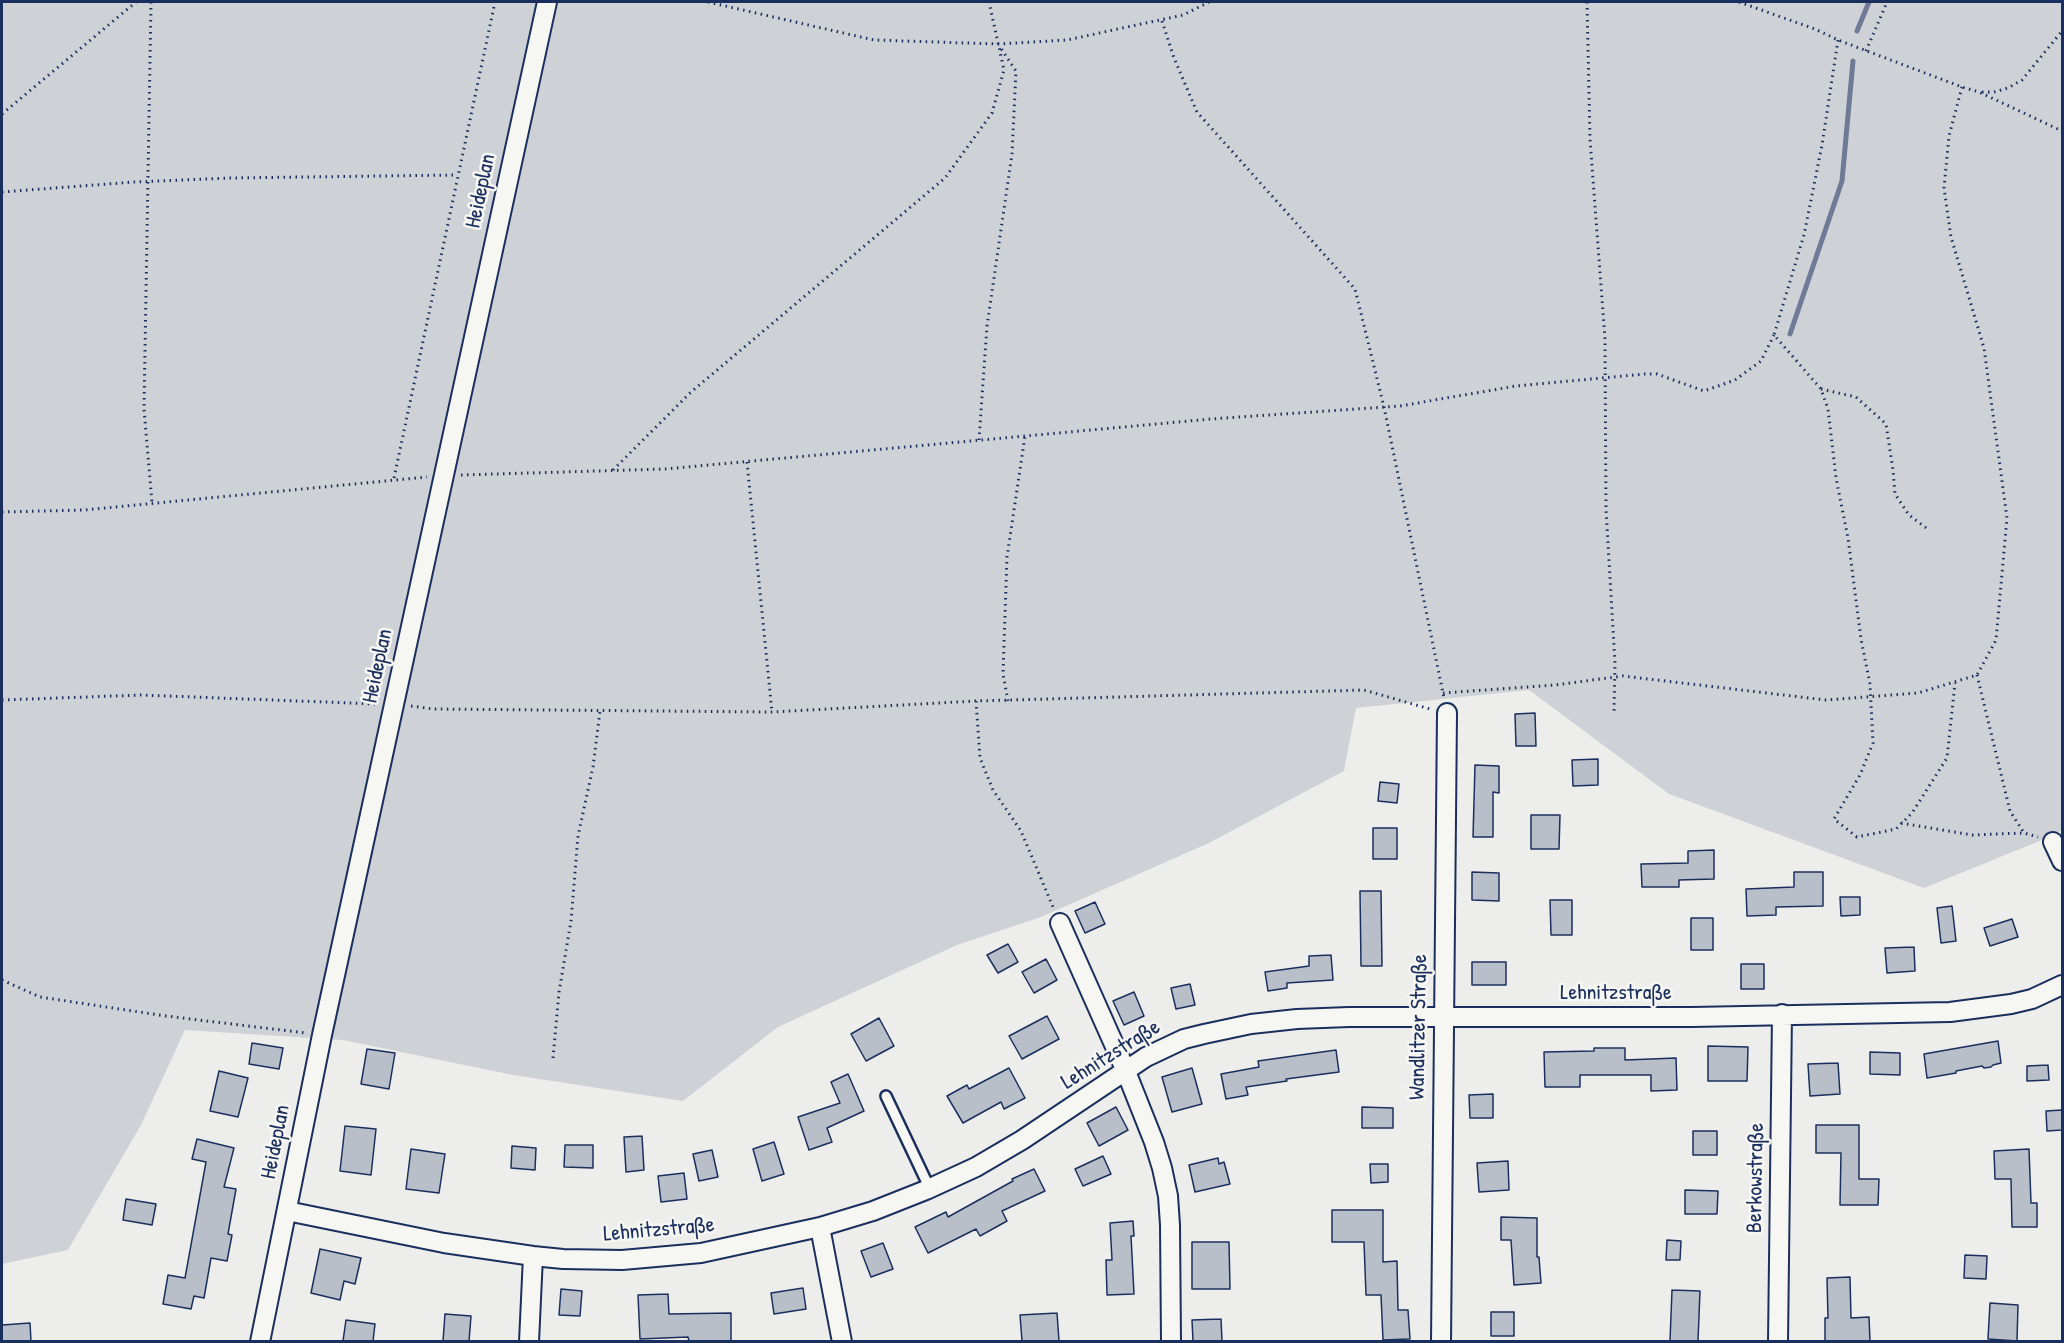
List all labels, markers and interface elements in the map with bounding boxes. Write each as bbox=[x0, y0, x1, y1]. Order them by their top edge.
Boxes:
street label: Heideplan bbox=[460, 152, 502, 230]
street label: Heideplan bbox=[357, 627, 399, 705]
street label: Wandlitzer Straße bbox=[1405, 954, 1433, 1100]
street label: Lehnitzstraße bbox=[1560, 980, 1672, 1006]
street label: Lehnitzstraße bbox=[1057, 1014, 1165, 1096]
street label: Heideplan bbox=[256, 1103, 296, 1181]
street label: Berkowstraße bbox=[1742, 1123, 1770, 1233]
street label: Lehnitzstraße bbox=[602, 1212, 716, 1248]

